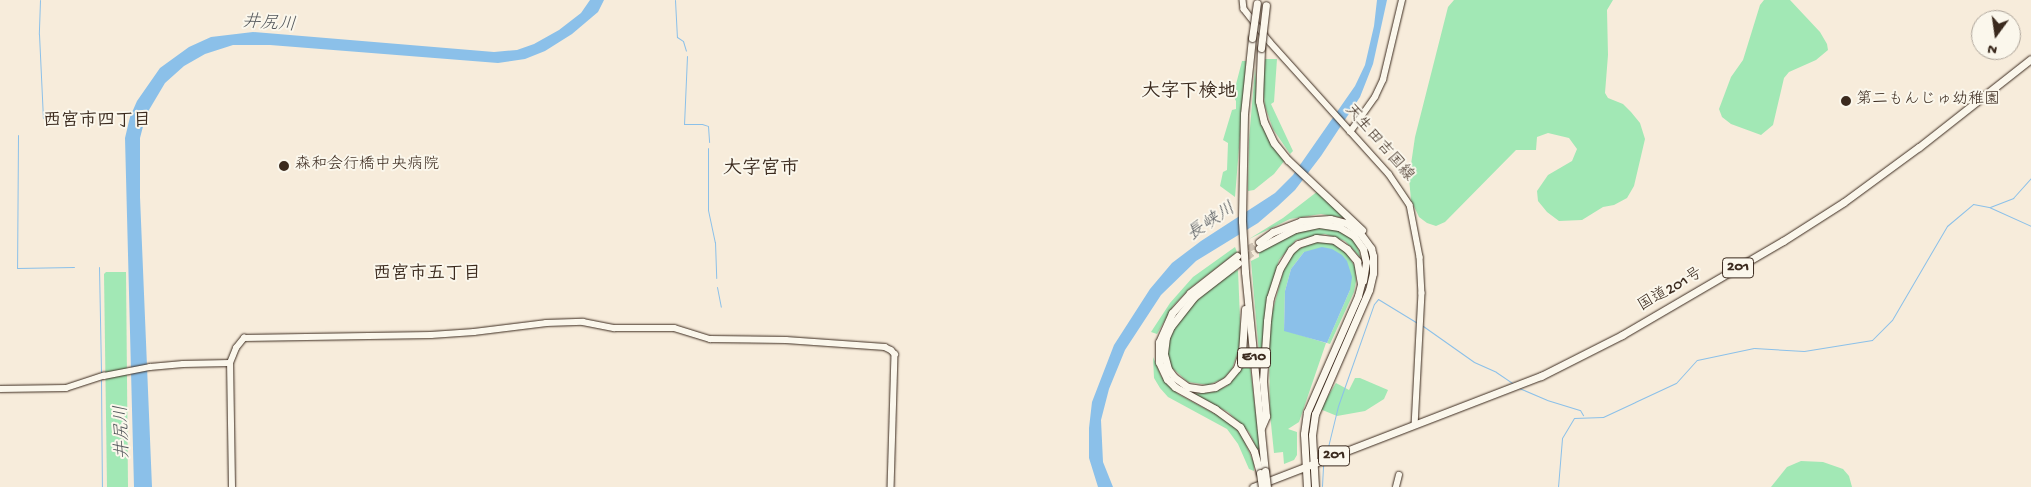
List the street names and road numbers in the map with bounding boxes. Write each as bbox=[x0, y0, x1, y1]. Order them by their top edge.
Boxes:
street label: 天生田吉国線 bbox=[1339, 101, 1417, 187]
road number: 201 bbox=[1722, 256, 1754, 280]
street label: 国道201号 bbox=[1635, 265, 1707, 317]
road number: E10 bbox=[1236, 346, 1272, 370]
road number: 201 bbox=[1318, 444, 1350, 468]

